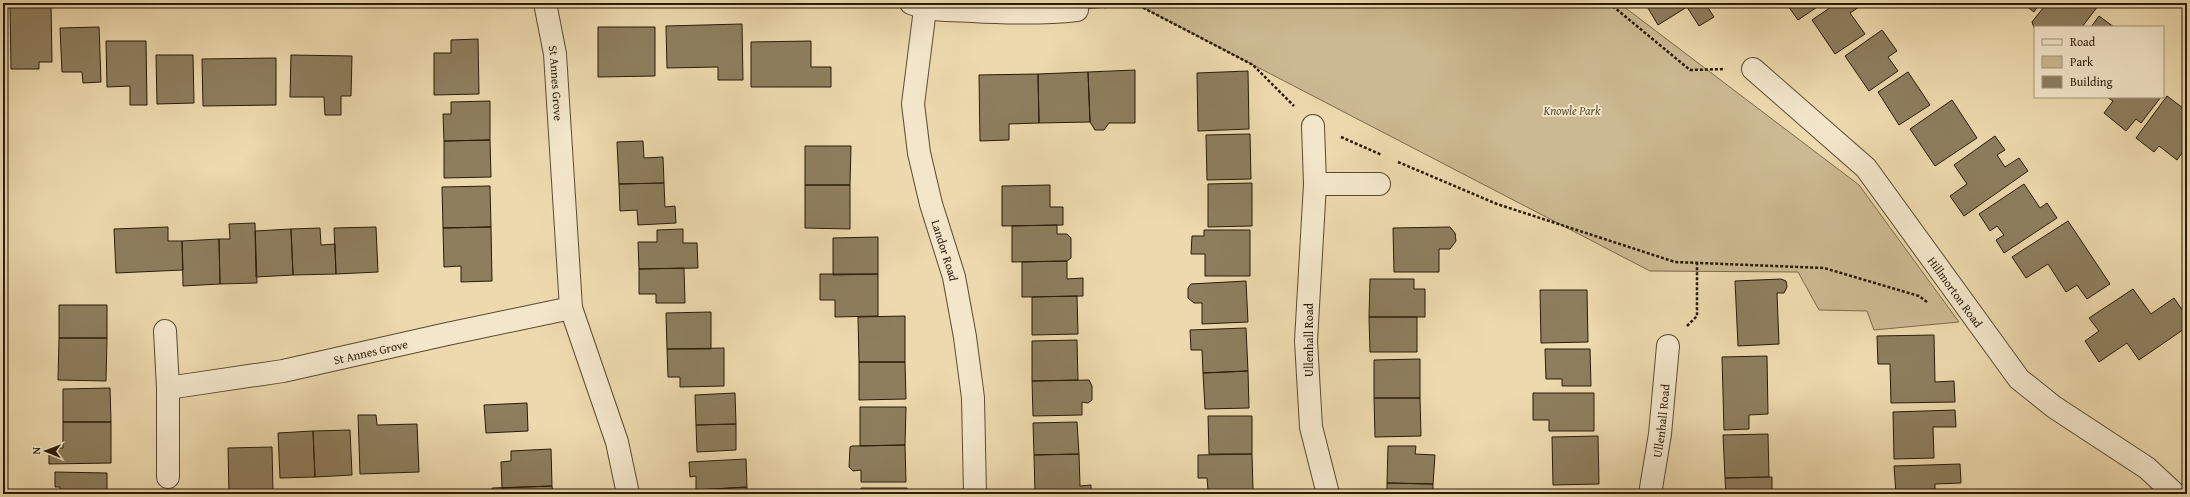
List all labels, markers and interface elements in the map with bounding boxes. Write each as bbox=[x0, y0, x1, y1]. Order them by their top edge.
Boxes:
legend bbox=[2034, 26, 2164, 98]
text: Road bbox=[2070, 33, 2096, 50]
street label: St Annes Grove bbox=[545, 44, 568, 122]
text: Park bbox=[2070, 53, 2094, 70]
text: Building bbox=[2070, 73, 2113, 90]
park label: Knowle Park bbox=[1543, 102, 1601, 119]
street label: Landor Road bbox=[928, 217, 963, 283]
street label: Hillmorton Road bbox=[1924, 253, 1988, 331]
street label: Ullenhall Road bbox=[1300, 302, 1317, 377]
street label: St Annes Grove bbox=[332, 335, 410, 368]
street label: Ullenhall Road bbox=[1648, 383, 1673, 459]
north arrow bbox=[26, 431, 66, 471]
text: N bbox=[28, 446, 44, 455]

